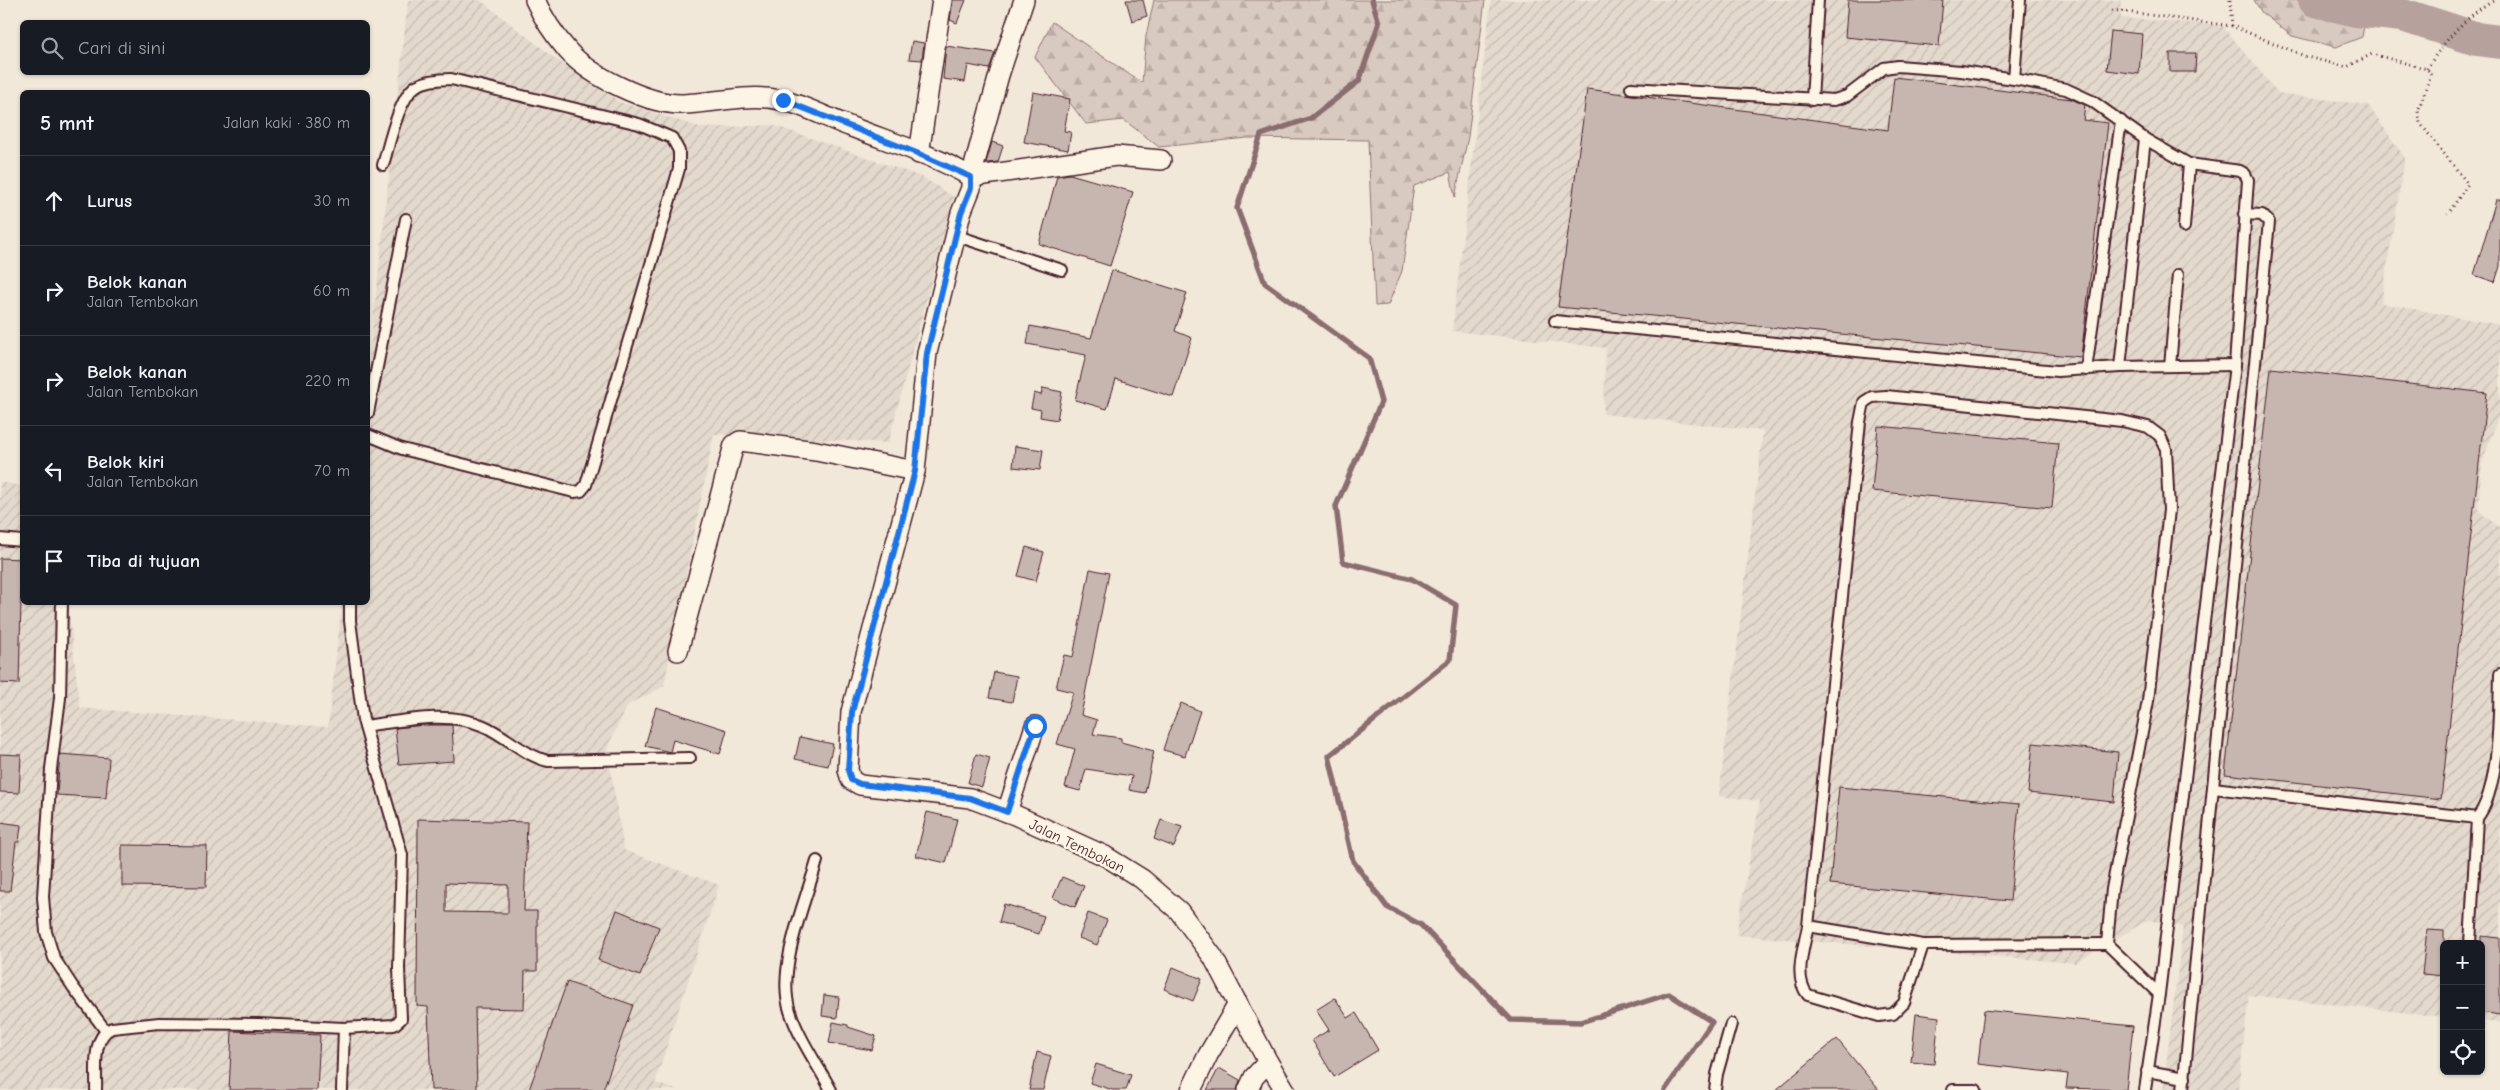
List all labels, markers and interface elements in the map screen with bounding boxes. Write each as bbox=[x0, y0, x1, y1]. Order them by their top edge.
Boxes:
search box bbox=[20, 20, 370, 75]
icon: search bbox=[38, 34, 66, 62]
text: Cari di sini bbox=[78, 37, 165, 59]
route end bbox=[772, 89, 795, 112]
text: 5 mnt bbox=[40, 111, 94, 135]
text: Jalan kaki · 380 m bbox=[223, 114, 350, 132]
icon: ahead bbox=[40, 187, 68, 215]
text: Lurus bbox=[87, 190, 132, 212]
text: 30 m bbox=[314, 192, 350, 210]
text: Belok kanan bbox=[87, 271, 187, 293]
icon: right bbox=[40, 277, 68, 305]
text: 60 m bbox=[313, 282, 350, 300]
text: Jalan Tembokan bbox=[87, 293, 198, 311]
text: Belok kanan bbox=[87, 361, 187, 383]
icon: right bbox=[40, 367, 68, 395]
text: 220 m bbox=[305, 372, 350, 390]
text: Jalan Tembokan bbox=[87, 383, 198, 401]
text: Belok kiri bbox=[87, 451, 164, 473]
icon: left bbox=[40, 457, 68, 485]
text: 70 m bbox=[314, 462, 350, 480]
text: Jalan Tembokan bbox=[87, 473, 198, 491]
icon: arrive bbox=[40, 547, 68, 575]
text: Tiba di tujuan bbox=[87, 550, 200, 572]
route start bbox=[1024, 715, 1047, 738]
street label: Jalan Tembokan bbox=[1026, 815, 1128, 877]
map controls bbox=[2440, 940, 2485, 1075]
button: + bbox=[2440, 940, 2485, 985]
button: − bbox=[2440, 985, 2485, 1030]
button: locate bbox=[2440, 1030, 2485, 1075]

